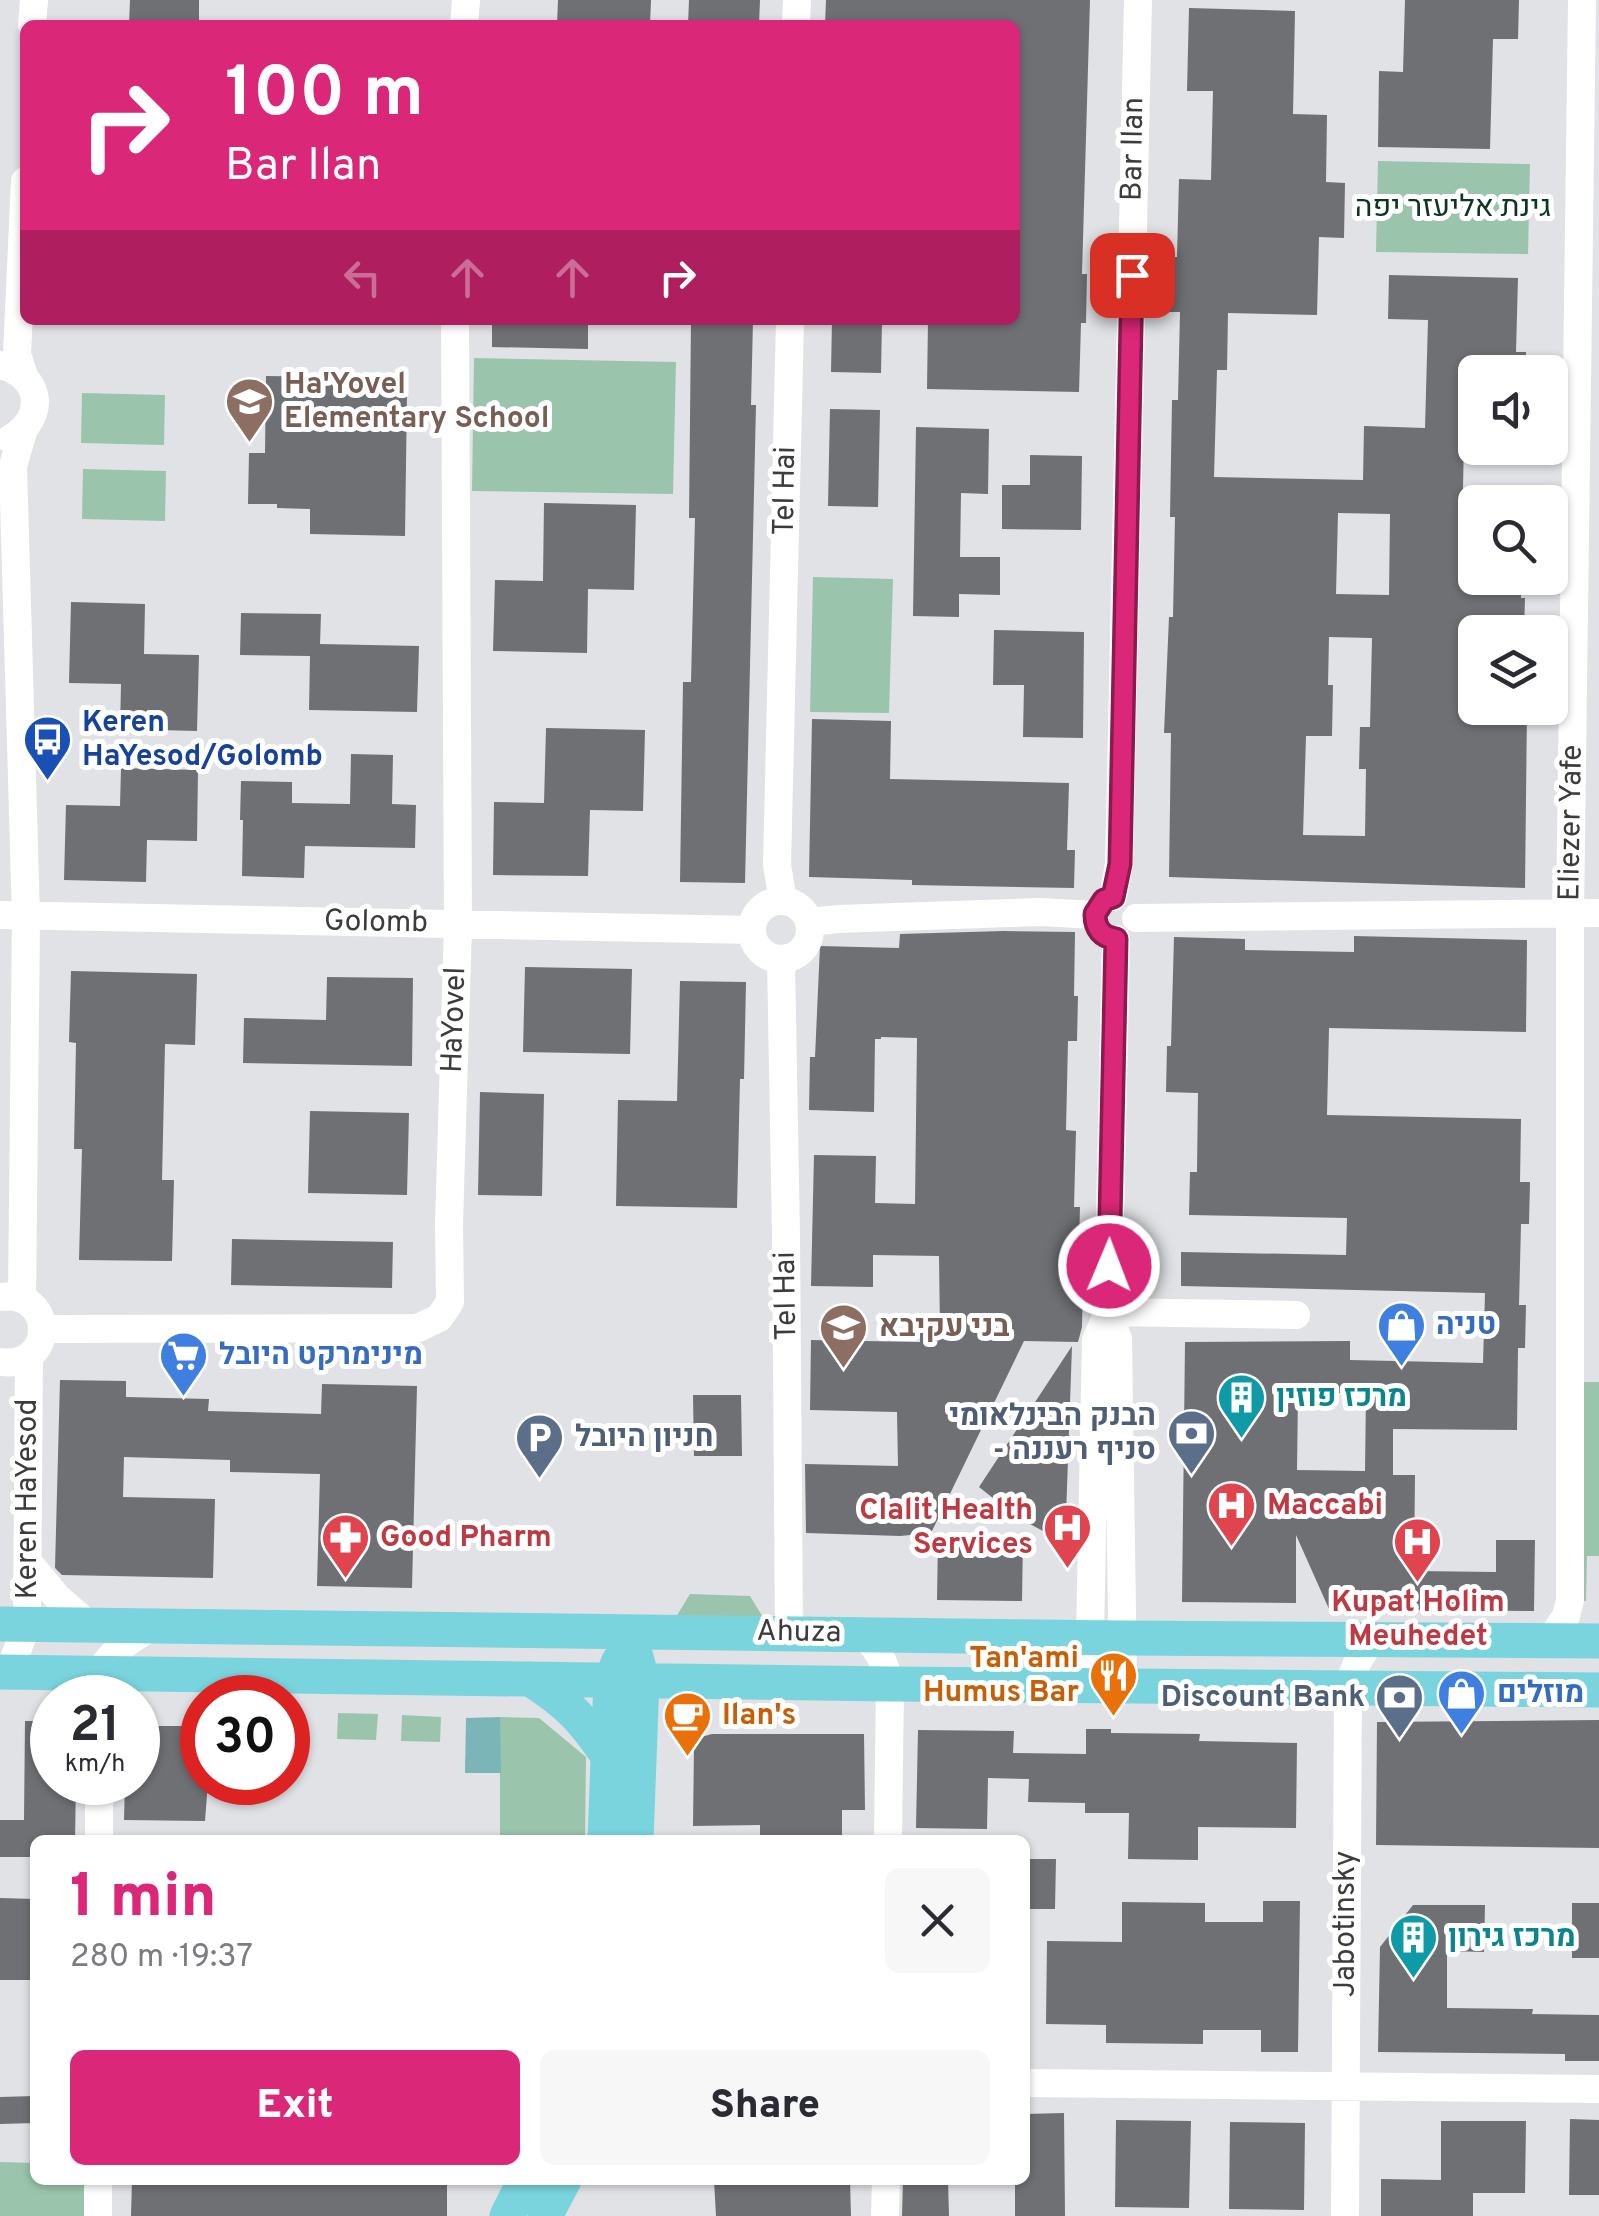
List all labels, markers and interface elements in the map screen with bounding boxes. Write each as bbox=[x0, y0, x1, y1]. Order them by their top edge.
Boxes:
text: 100 m bbox=[225, 52, 424, 141]
icon: right bbox=[60, 60, 190, 190]
street label: Bar Ilan bbox=[1115, 97, 1153, 201]
text: Bar Ilan bbox=[225, 139, 381, 196]
park label: גינת אליעזר יפה bbox=[1355, 190, 1551, 227]
pin bbox=[1090, 233, 1175, 318]
icon: arrive bbox=[1105, 248, 1160, 303]
icon: left bbox=[335, 250, 390, 305]
icon: ahead bbox=[440, 250, 495, 305]
icon: ahead bbox=[545, 250, 600, 305]
icon: right bbox=[650, 250, 705, 305]
map controls bbox=[1458, 355, 1568, 725]
button: sound bbox=[1458, 355, 1568, 465]
place label: Ha'Yovel Elementary School bbox=[284, 367, 550, 438]
school or university icon: Ha'Yovel Elementary School bbox=[223, 376, 275, 444]
street label: Tel Hai bbox=[767, 446, 805, 536]
button: search bbox=[1458, 485, 1568, 595]
button: layers bbox=[1458, 615, 1568, 725]
place label: Keren HaYesod/Golomb bbox=[82, 705, 323, 776]
bus stop icon: Keren HaYesod/Golomb bbox=[21, 714, 73, 782]
street label: Eliezer Yafe bbox=[1552, 744, 1592, 902]
street label: Golomb bbox=[324, 904, 428, 942]
street label: HaYovel bbox=[435, 966, 475, 1074]
position arrow bbox=[1057, 1214, 1161, 1318]
street label: Tel Hai bbox=[768, 1251, 806, 1341]
shop icon: טניה bbox=[1375, 1300, 1427, 1368]
school or university icon: בני עקיבא bbox=[818, 1302, 870, 1370]
place label: טניה bbox=[1436, 1308, 1496, 1345]
place label: בני עקיבא bbox=[879, 1310, 1010, 1347]
supermarket icon: מינימרקט היובל bbox=[158, 1330, 210, 1398]
place label: מינימרקט היובל bbox=[219, 1338, 423, 1375]
building icon: מרכז פוזין bbox=[1215, 1372, 1267, 1440]
place label: מרכז פוזין bbox=[1276, 1380, 1407, 1417]
street label: Keren HaYesod bbox=[10, 1399, 47, 1599]
place label: הבנק הבינלאומי - סניף רעננה bbox=[949, 1399, 1156, 1470]
bank icon: הבנק הבינלאומי - סניף רעננה bbox=[1165, 1408, 1217, 1476]
parking icon: חניון היובל bbox=[514, 1412, 566, 1480]
place label: חניון היובל bbox=[575, 1420, 713, 1457]
hospital icon: Maccabi bbox=[1206, 1480, 1258, 1548]
place label: Maccabi bbox=[1267, 1488, 1383, 1525]
place label: Clalit Health Services bbox=[859, 1493, 1033, 1564]
hospital icon: Clalit Health Services bbox=[1042, 1502, 1094, 1570]
pharmacy icon: Good Pharm bbox=[319, 1512, 371, 1580]
hospital icon: Kupat Holim Meuhedet bbox=[1392, 1516, 1444, 1584]
place label: Good Pharm bbox=[380, 1520, 552, 1557]
place label: Kupat Holim Meuhedet bbox=[1331, 1585, 1505, 1656]
street label: Ahuza bbox=[756, 1614, 842, 1652]
place label: Tan'ami Humus Bar bbox=[923, 1641, 1079, 1712]
restaurant icon: Tan'ami Humus Bar bbox=[1088, 1650, 1140, 1718]
shop icon: מוזלים bbox=[1436, 1668, 1488, 1736]
bank icon: Discount Bank bbox=[1374, 1672, 1426, 1740]
speed limit sign: 30 bbox=[180, 1675, 310, 1805]
place label: מוזלים bbox=[1497, 1676, 1584, 1713]
place label: Discount Bank bbox=[1161, 1680, 1365, 1717]
cafe icon: Ilan's bbox=[661, 1690, 713, 1758]
text: 21 bbox=[70, 1696, 120, 1759]
place label: Ilan's bbox=[722, 1698, 796, 1735]
text: km/h bbox=[65, 1749, 125, 1781]
street label: Jabotinsky bbox=[1328, 1851, 1365, 1997]
text: 1 min bbox=[70, 1862, 217, 1938]
button: close bbox=[885, 1868, 990, 1973]
building icon: מרכז גירון bbox=[1387, 1912, 1439, 1980]
place label: מרכז גירון bbox=[1448, 1920, 1576, 1957]
text: 280 m · 19:37 bbox=[70, 1938, 253, 1978]
button: Exit bbox=[70, 2050, 520, 2165]
button: Share bbox=[540, 2050, 990, 2165]

